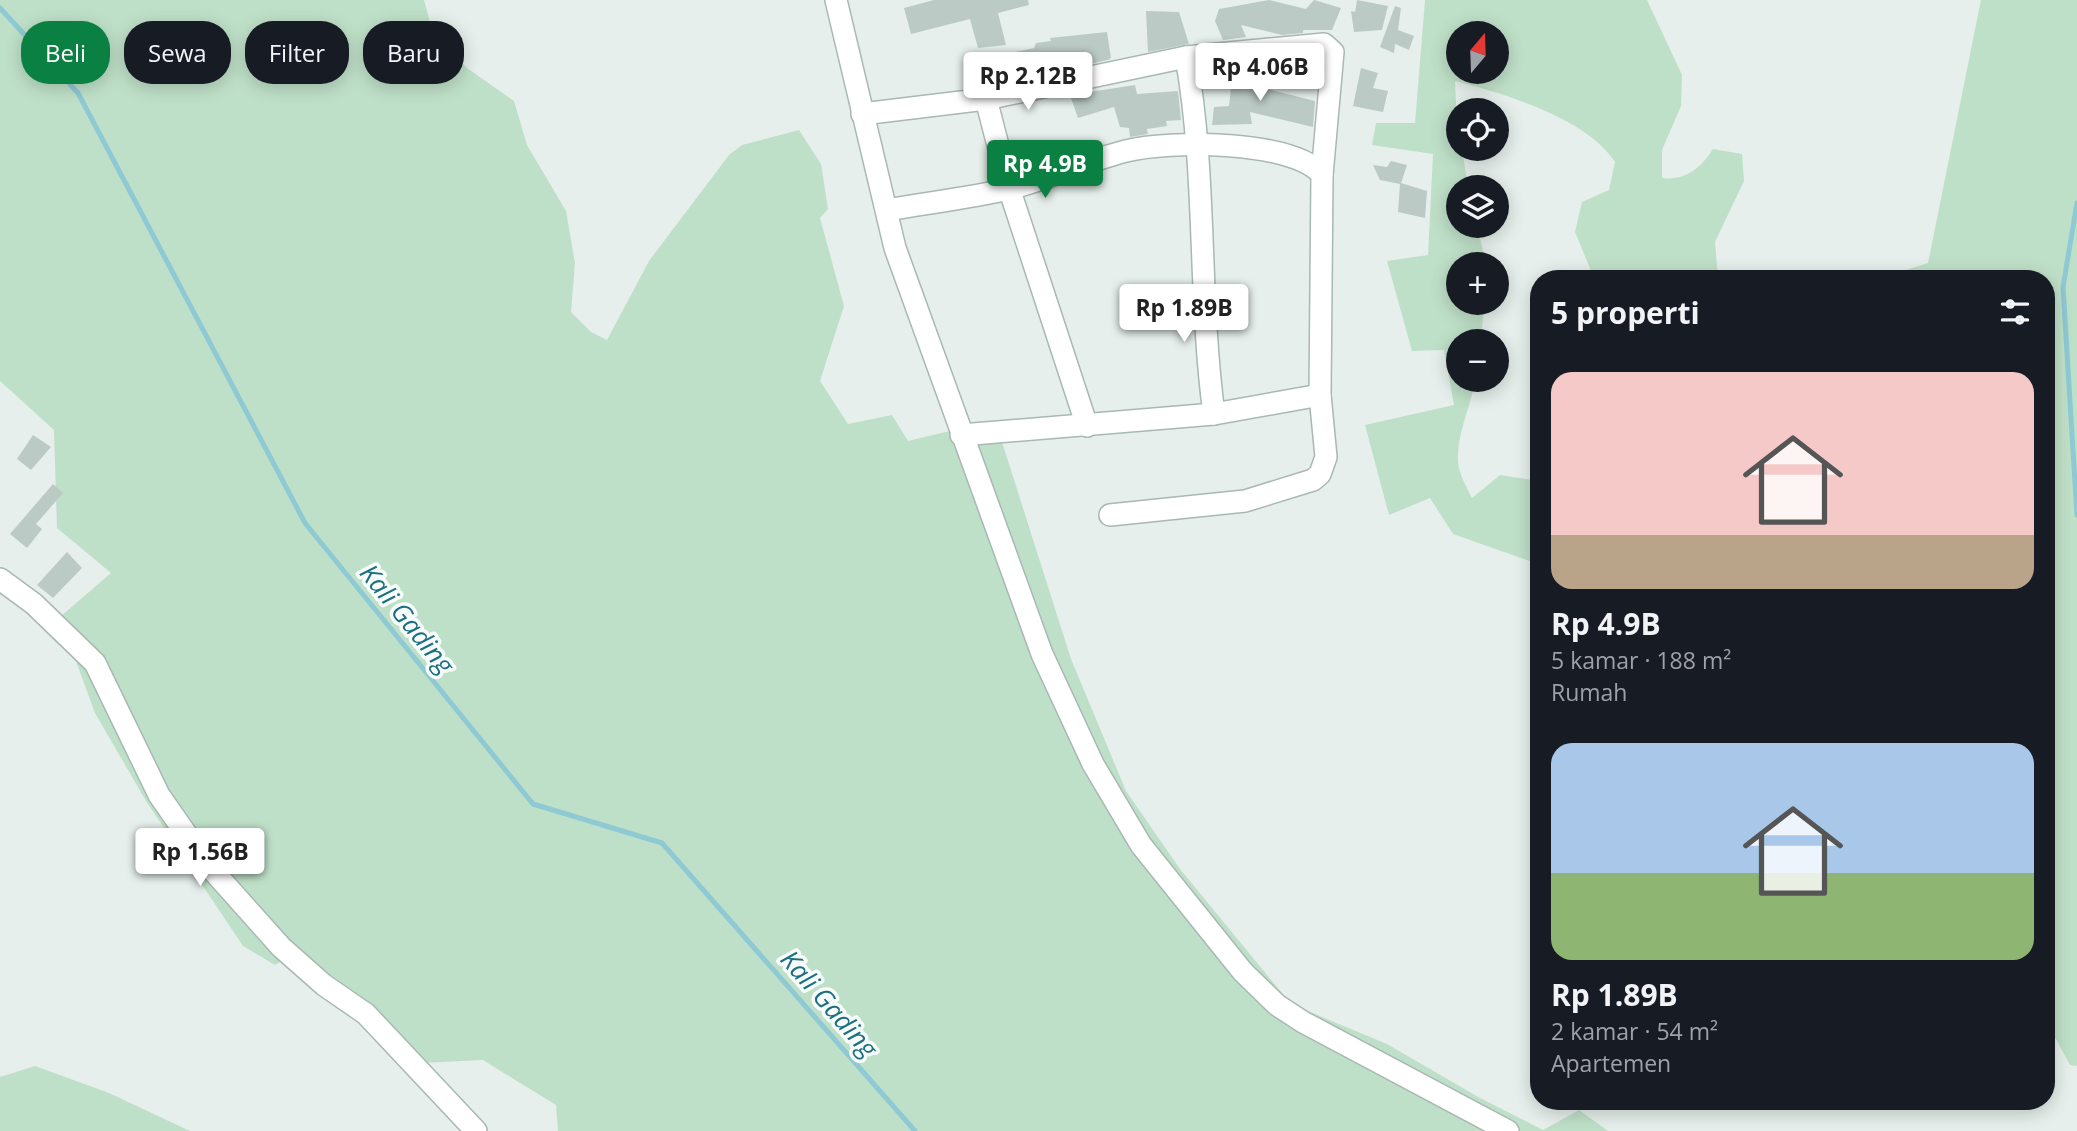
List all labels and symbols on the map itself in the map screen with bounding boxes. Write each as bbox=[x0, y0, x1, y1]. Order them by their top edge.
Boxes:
north arrow bbox=[1446, 21, 1508, 84]
pin: Rp 4.06B bbox=[1188, 43, 1332, 103]
pin: Rp 2.12B bbox=[956, 52, 1100, 112]
pin: Rp 4.9B bbox=[980, 140, 1110, 200]
pin: Rp 1.89B bbox=[1112, 284, 1256, 344]
water label: Kali Gading bbox=[352, 556, 464, 682]
pin: Rp 1.56B bbox=[128, 828, 272, 888]
water label: Kali Gading bbox=[773, 942, 887, 1066]

